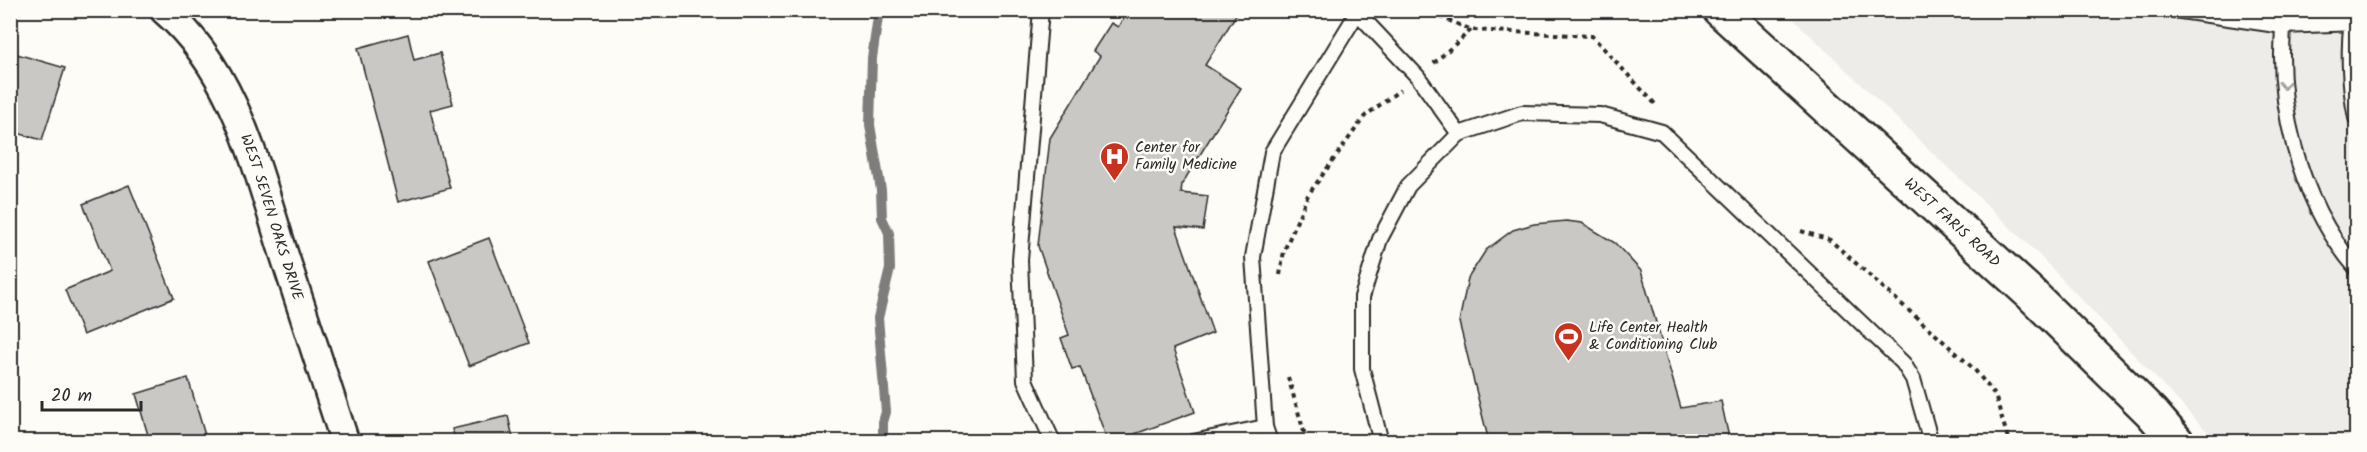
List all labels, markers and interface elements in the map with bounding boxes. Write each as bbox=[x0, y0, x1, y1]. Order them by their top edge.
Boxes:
one-way arrow bbox=[2278, 80, 2290, 89]
street label: WEST SEVEN OAKS DRIVE bbox=[233, 131, 310, 305]
place label: Center for Family Medicine bbox=[1135, 136, 1237, 177]
hospital icon: Center for Family Medicine bbox=[1098, 140, 1130, 182]
street label: WEST FARIS ROAD bbox=[1898, 173, 2006, 274]
place label: Life Center Health & Conditioning Club bbox=[1589, 316, 1717, 357]
sports icon: Life Center Health & Conditioning Club bbox=[1552, 320, 1584, 362]
scale bar bbox=[42, 374, 141, 412]
text: 20 m bbox=[51, 382, 92, 411]

